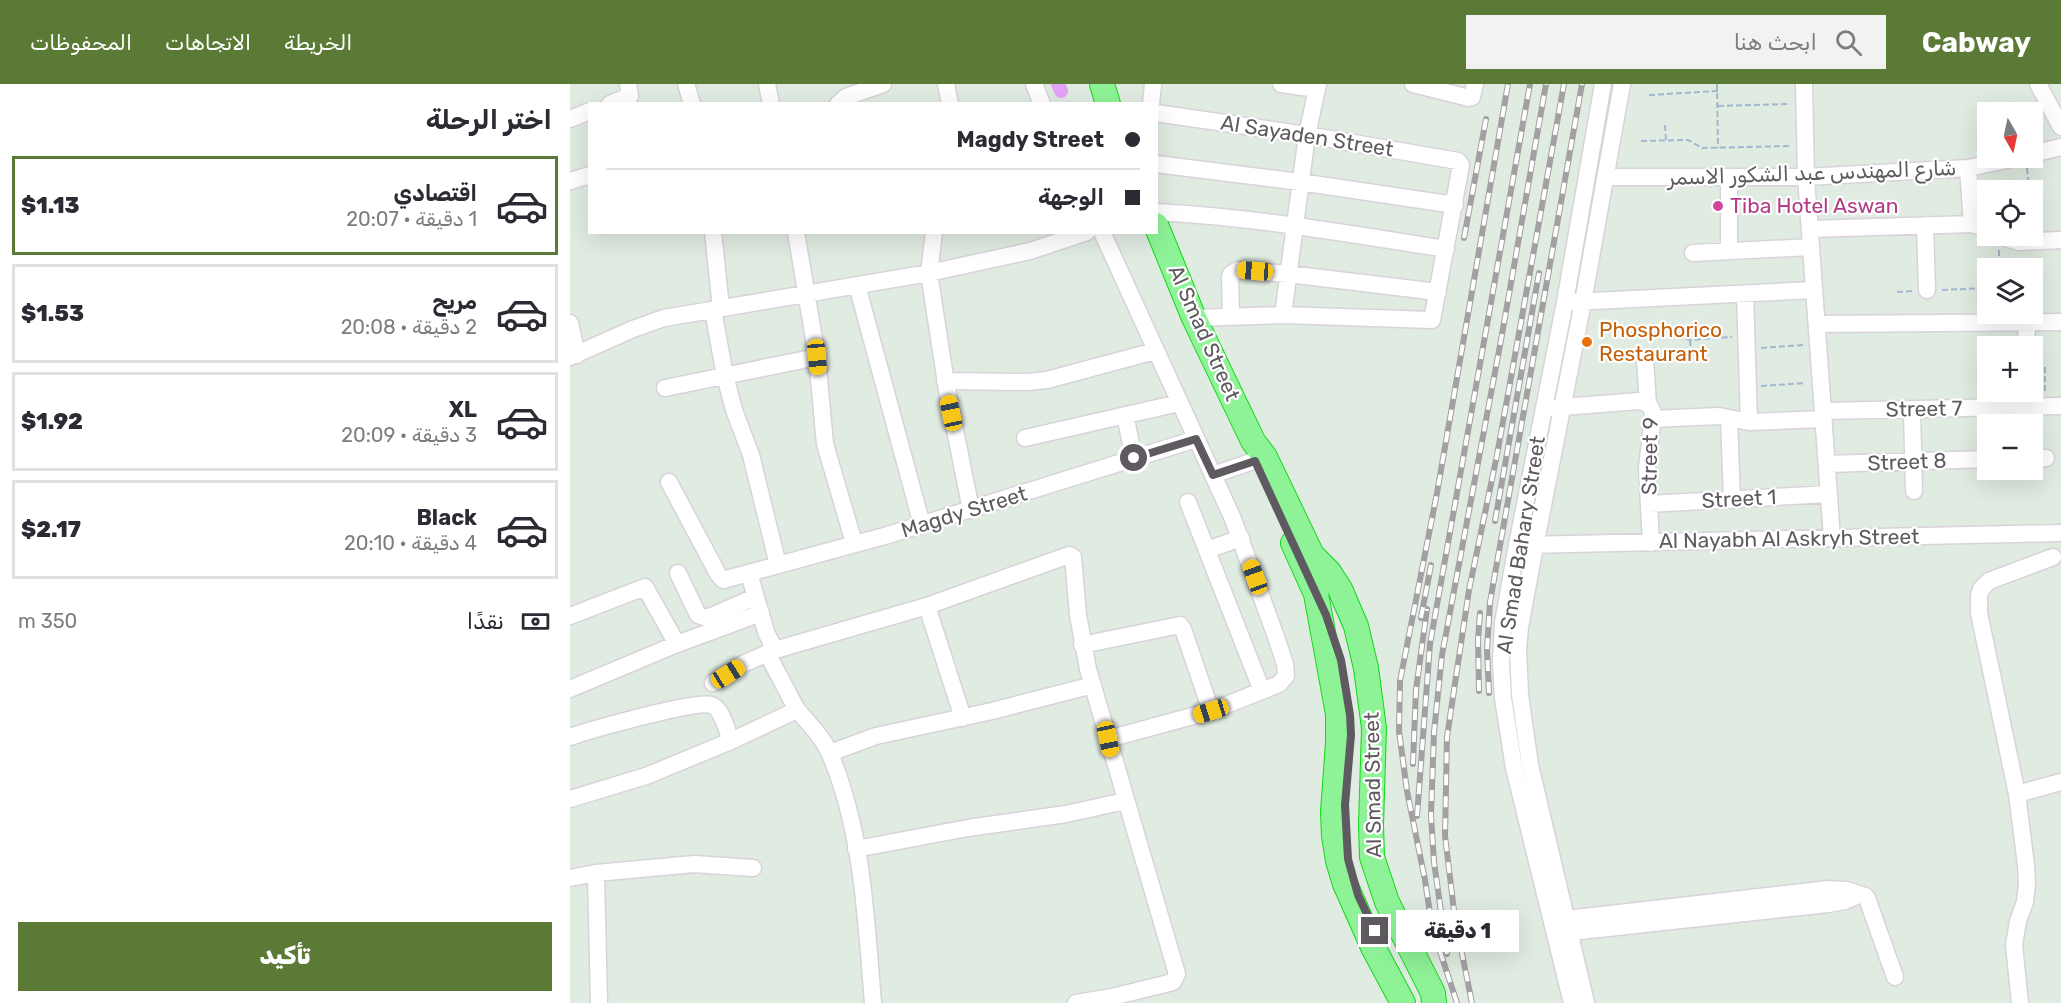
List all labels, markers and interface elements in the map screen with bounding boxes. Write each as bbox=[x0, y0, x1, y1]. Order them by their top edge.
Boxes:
search box bbox=[1466, 15, 1886, 69]
icon: search bbox=[1832, 26, 1865, 59]
text: Cabway bbox=[1922, 26, 2031, 59]
text: ابحث هنا bbox=[1734, 29, 1817, 56]
text: المحفوظات bbox=[30, 30, 132, 55]
text: الاتجاهات bbox=[165, 30, 251, 55]
text: الخريطة bbox=[284, 30, 352, 55]
north arrow bbox=[1977, 102, 2043, 168]
map controls bbox=[1977, 102, 2043, 480]
text: اختر الرحلة bbox=[426, 104, 552, 136]
street label: Al Sayaden Street bbox=[1219, 110, 1395, 161]
text: Magdy Street bbox=[957, 126, 1104, 153]
street label: شارع المهندس عبد الشكور الاسمر bbox=[1665, 155, 1957, 192]
icon: car bbox=[495, 179, 549, 233]
text: اقتصادي bbox=[394, 180, 477, 207]
button: locate bbox=[1977, 180, 2043, 246]
text: الوجهة bbox=[1038, 184, 1104, 211]
text: $1.13 bbox=[21, 192, 80, 219]
place label: Tiba Hotel Aswan bbox=[1730, 193, 1898, 218]
marker: Tiba Hotel Aswan bbox=[1711, 199, 1725, 213]
text: 1 دقيقة · 20:07 bbox=[346, 207, 477, 231]
button: layers bbox=[1977, 258, 2043, 324]
street label: Al Smad Street bbox=[1163, 261, 1246, 405]
car bbox=[1236, 261, 1274, 281]
icon: car bbox=[495, 287, 549, 341]
text: مريح bbox=[432, 288, 477, 315]
text: $1.53 bbox=[21, 300, 84, 327]
text: 2 دقيقة · 20:08 bbox=[341, 315, 477, 339]
place label: Phosphorico Restaurant bbox=[1599, 317, 1722, 366]
marker: Phosphorico Restaurant bbox=[1580, 335, 1594, 349]
button: + bbox=[1977, 336, 2043, 402]
car bbox=[806, 338, 828, 376]
car bbox=[938, 394, 964, 432]
icon: car bbox=[495, 395, 549, 449]
street label: Street 7 bbox=[1885, 395, 1963, 422]
text: XL bbox=[449, 396, 477, 423]
text: $1.92 bbox=[21, 408, 83, 435]
button: − bbox=[1977, 414, 2043, 480]
street label: Street 9 bbox=[1636, 417, 1663, 495]
text: 3 دقيقة · 20:09 bbox=[341, 423, 477, 447]
street label: Al Smad Bahary Street bbox=[1491, 434, 1550, 656]
route start bbox=[1120, 444, 1147, 471]
street label: Street 8 bbox=[1867, 448, 1947, 475]
street label: Magdy Street bbox=[898, 481, 1030, 543]
street label: Street 1 bbox=[1701, 484, 1777, 513]
icon: car bbox=[495, 503, 549, 557]
text: Black bbox=[416, 504, 477, 531]
text: $2.17 bbox=[21, 516, 81, 543]
street label: Al Nayabh Al Askryh Street bbox=[1659, 524, 1919, 553]
text: 4 دقيقة · 20:10 bbox=[344, 531, 477, 555]
car bbox=[1240, 557, 1270, 597]
icon: cash bbox=[519, 605, 552, 638]
text: نقدًا bbox=[467, 608, 504, 635]
text: 350 m bbox=[18, 609, 77, 633]
car bbox=[708, 657, 748, 691]
car bbox=[1191, 697, 1231, 725]
street label: Al Smad Street bbox=[1359, 712, 1386, 858]
car bbox=[1095, 720, 1121, 758]
callout: 1 دقيقة bbox=[1396, 910, 1519, 952]
route end bbox=[1361, 917, 1388, 944]
text: 1 دقيقة bbox=[1424, 919, 1491, 943]
button: تأكيد bbox=[18, 922, 552, 991]

